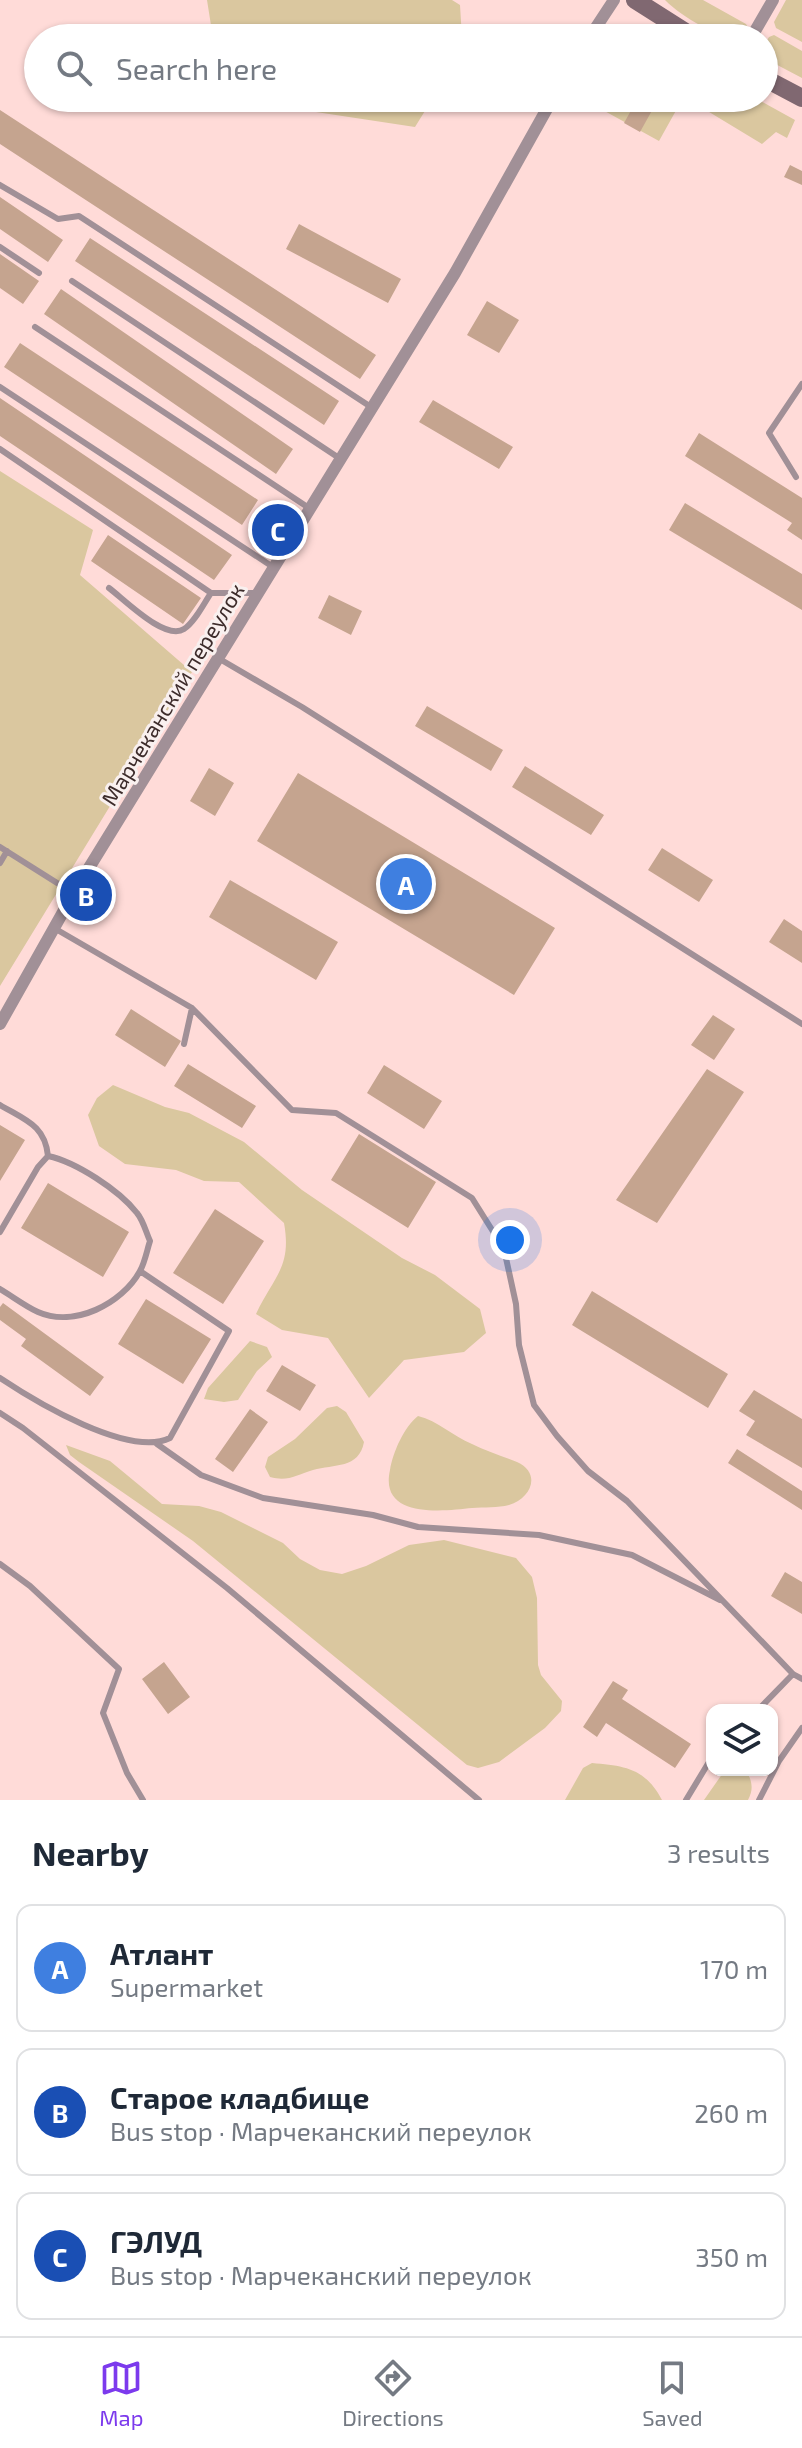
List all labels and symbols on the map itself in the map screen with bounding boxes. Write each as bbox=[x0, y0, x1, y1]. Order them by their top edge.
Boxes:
pin: C bbox=[252, 500, 304, 560]
street label: Марчеканский переулок bbox=[95, 578, 250, 810]
pin: A bbox=[380, 854, 432, 914]
pin: B bbox=[60, 865, 112, 925]
your location bbox=[490, 1220, 530, 1260]

